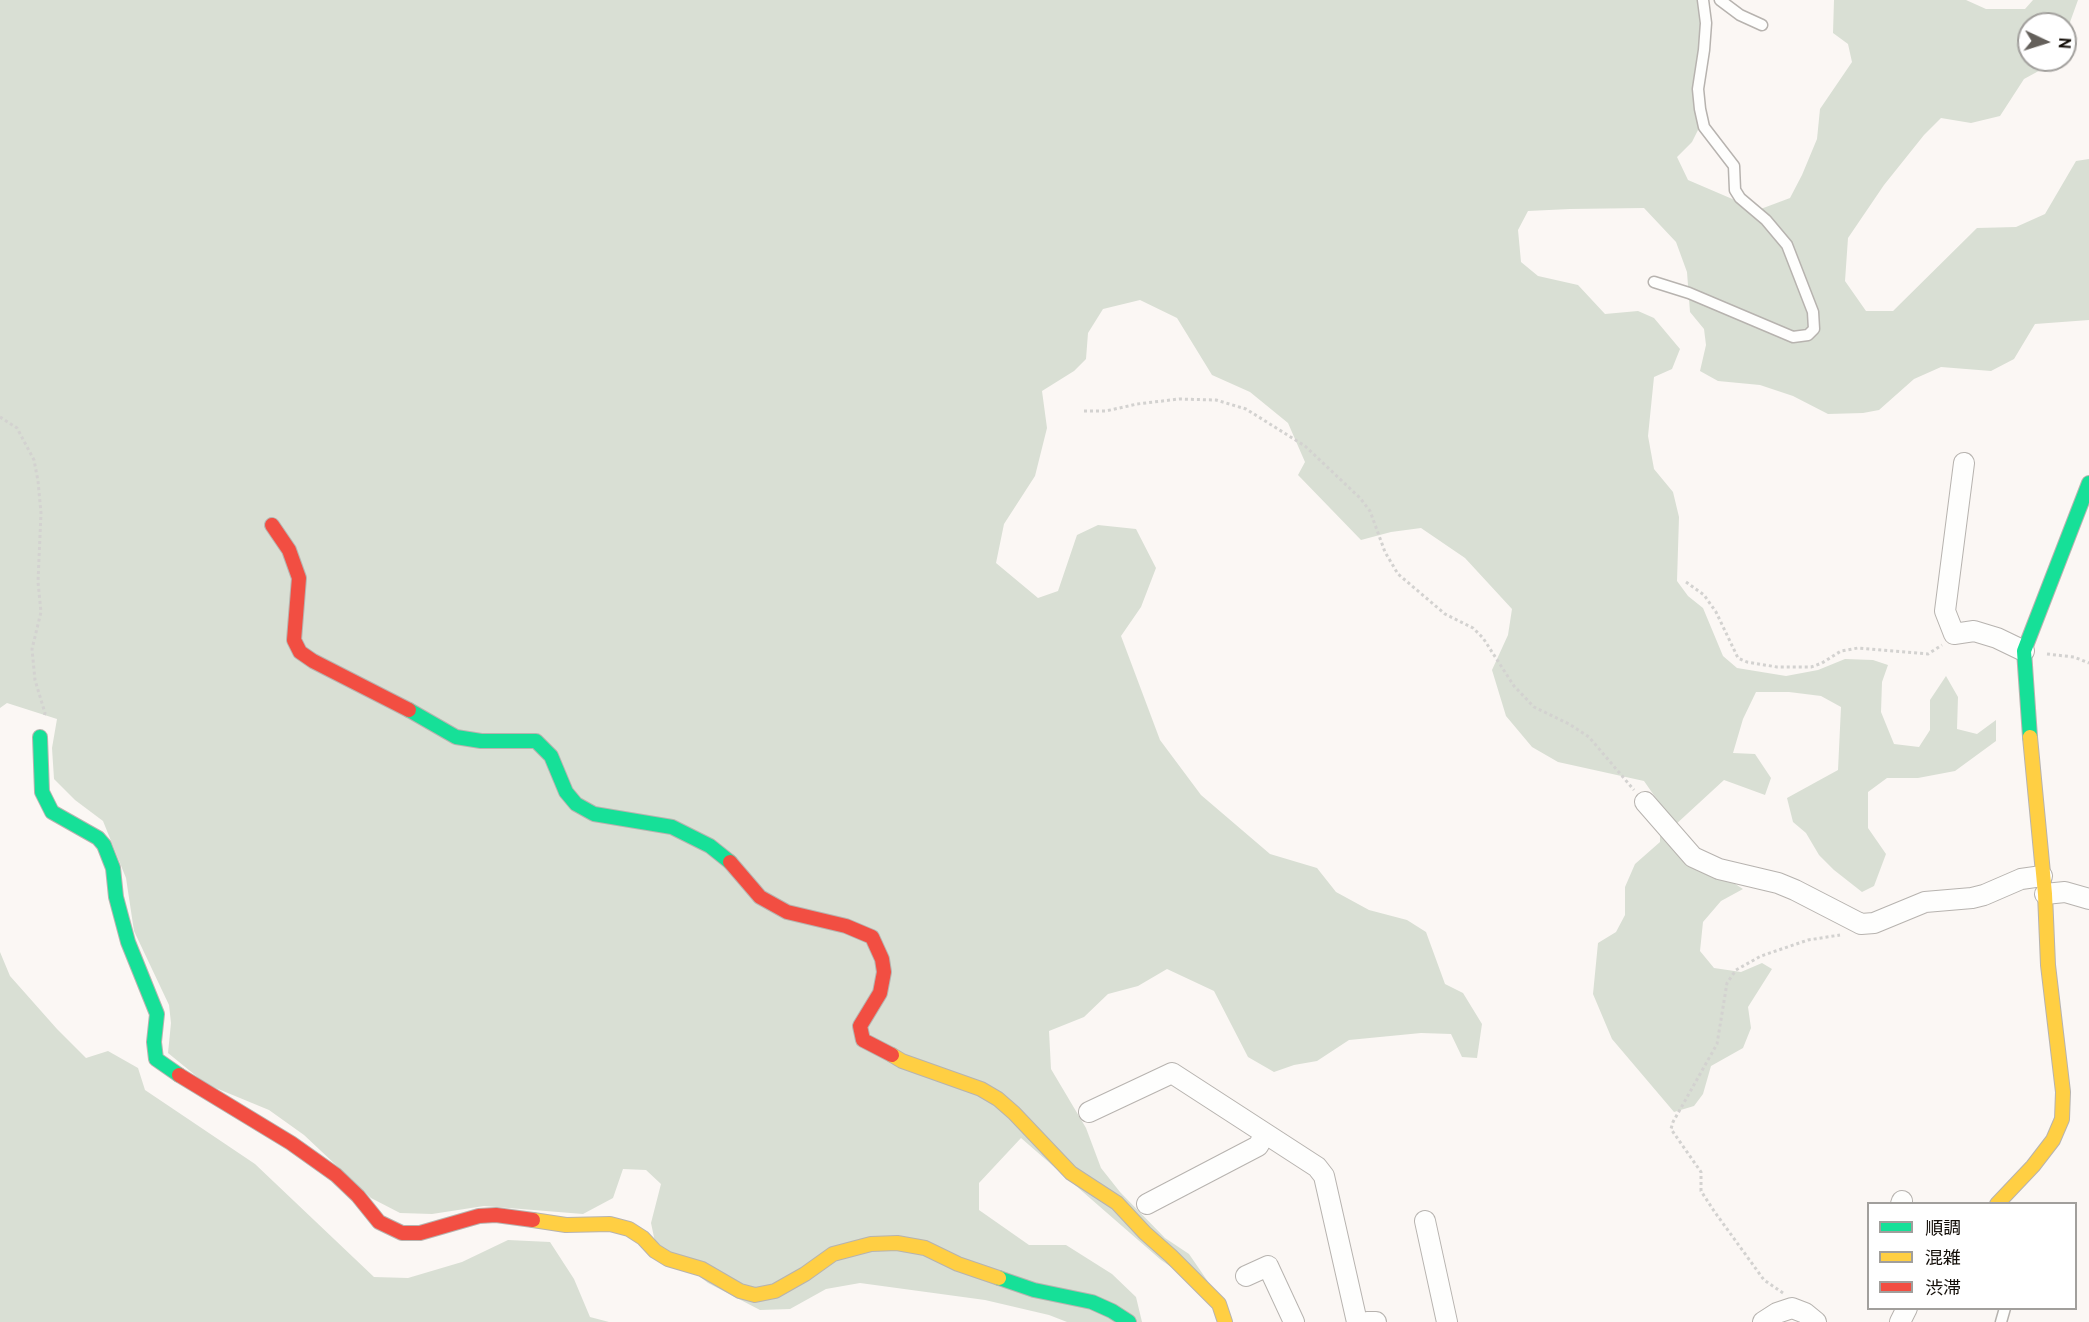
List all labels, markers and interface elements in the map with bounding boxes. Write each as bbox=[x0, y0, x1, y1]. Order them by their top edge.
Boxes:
north arrow bbox=[2017, 12, 2077, 72]
text: N bbox=[2053, 37, 2073, 50]
legend bbox=[1867, 1202, 2077, 1310]
text: 順調 bbox=[1925, 1218, 1961, 1241]
text: 混雑 bbox=[1925, 1248, 1961, 1271]
text: 渋滞 bbox=[1925, 1278, 1961, 1301]

